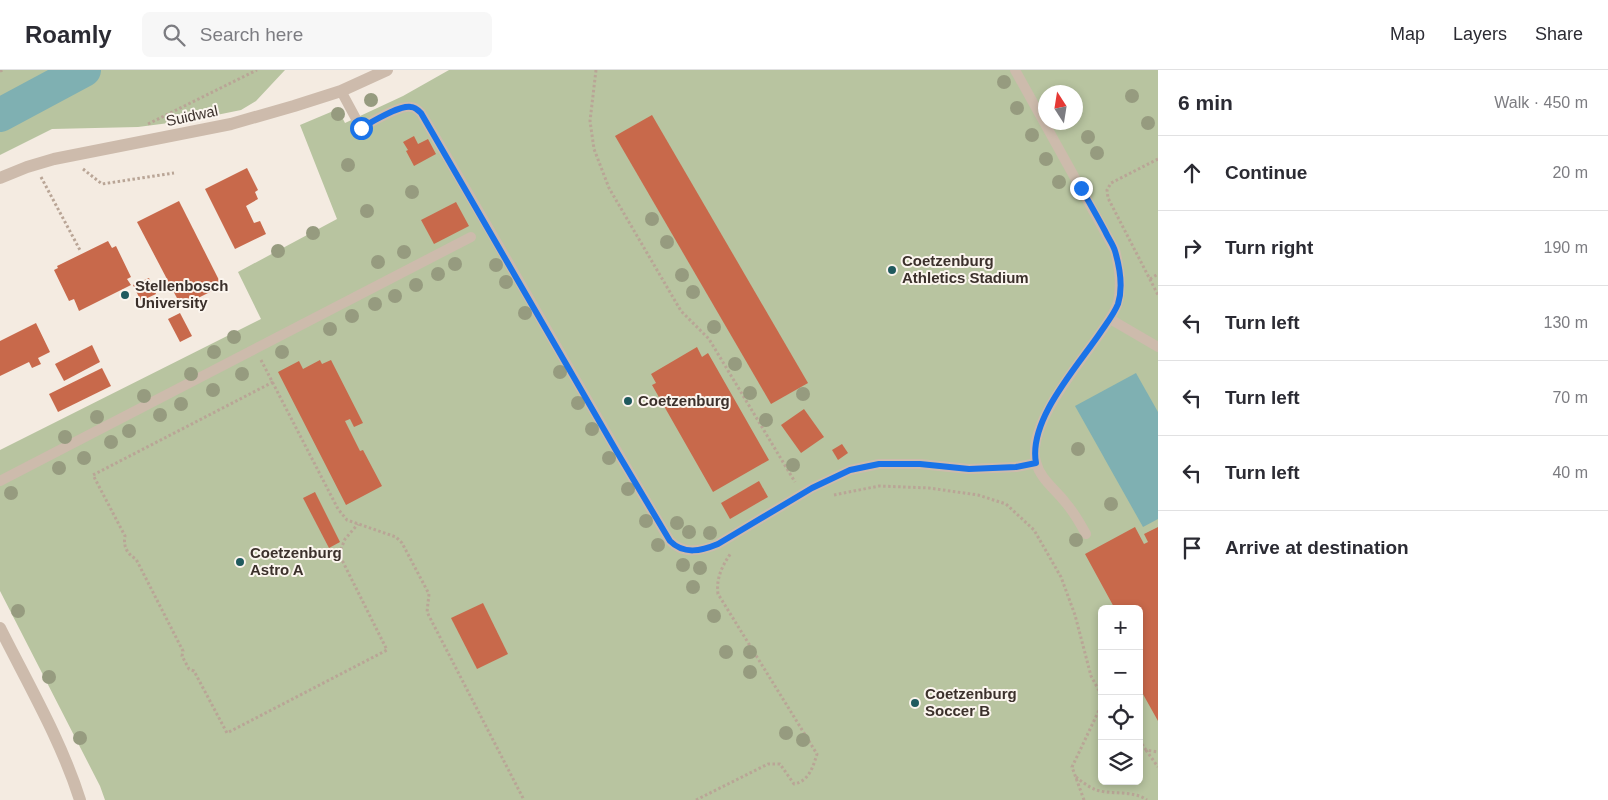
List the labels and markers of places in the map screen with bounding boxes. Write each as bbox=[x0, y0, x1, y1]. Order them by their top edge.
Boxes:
place label: Coetzenburg Athletics Stadium bbox=[902, 252, 1029, 286]
marker: Coetzenburg Athletics Stadium bbox=[886, 264, 898, 276]
place label: Stellenbosch University bbox=[135, 277, 228, 311]
marker: Stellenbosch University bbox=[119, 289, 131, 301]
place label: Coetzenburg bbox=[638, 392, 730, 409]
marker: Coetzenburg bbox=[622, 395, 634, 407]
place label: Coetzenburg Astro A bbox=[250, 544, 342, 578]
marker: Coetzenburg Astro A bbox=[234, 556, 246, 568]
place label: Coetzenburg Soccer B bbox=[925, 685, 1017, 719]
marker: Coetzenburg Soccer B bbox=[909, 697, 921, 709]

